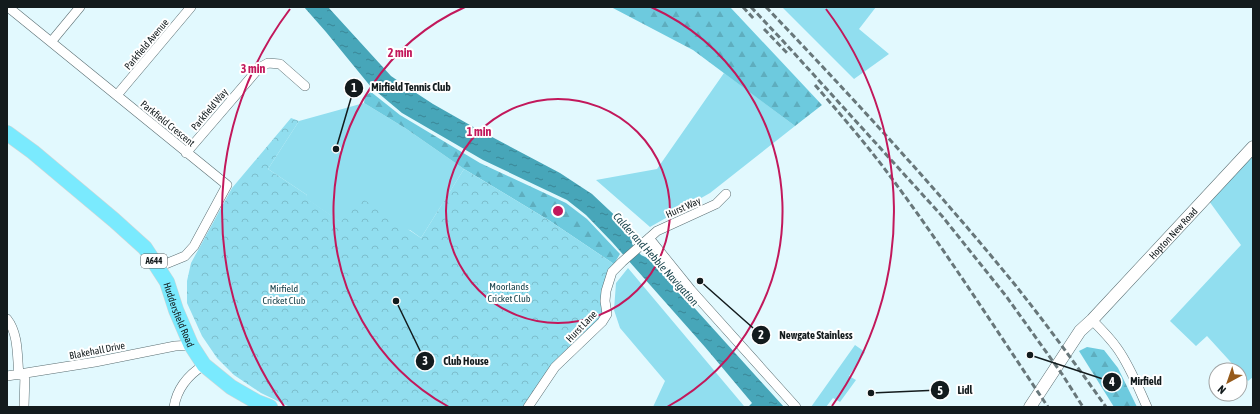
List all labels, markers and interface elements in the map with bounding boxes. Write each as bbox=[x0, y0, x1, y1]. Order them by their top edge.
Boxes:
street label: Parkfield Avenue bbox=[122, 16, 171, 72]
text: 2 min bbox=[388, 46, 412, 60]
text: 3 min bbox=[241, 62, 265, 76]
callout: Mirfield Tennis Club bbox=[344, 76, 459, 99]
text: 1 bbox=[351, 81, 357, 95]
text: Mirfield Tennis Club bbox=[371, 81, 451, 93]
street label: Parkfield Way bbox=[189, 86, 230, 132]
street label: Parkfield Crescent bbox=[138, 98, 197, 149]
text: 1 min bbox=[467, 125, 491, 139]
street label: Hurst Way bbox=[664, 195, 702, 220]
centre of rings bbox=[551, 204, 565, 218]
street label: Hopton New Road bbox=[1147, 205, 1200, 261]
water label: Calder and Hebble Navigation bbox=[611, 210, 701, 308]
road number: A644 bbox=[141, 254, 167, 268]
street label: Huddersfield Road bbox=[161, 281, 196, 349]
park label: Moorlands Cricket Club bbox=[487, 281, 531, 304]
park label: Mirfield Cricket Club bbox=[262, 283, 306, 306]
street label: Hurst Lane bbox=[564, 308, 599, 344]
callout: Newgate Stainless bbox=[751, 323, 861, 346]
text: 2 bbox=[758, 328, 764, 342]
text: Newgate Stainless bbox=[779, 329, 853, 341]
street label: Blakehall Drive bbox=[68, 340, 126, 361]
callout: Club House bbox=[415, 350, 497, 373]
text: 3 bbox=[422, 354, 428, 368]
text: Club House bbox=[443, 355, 489, 367]
north arrow bbox=[1208, 362, 1248, 402]
callout: Mirfield bbox=[1102, 370, 1170, 393]
text: 4 bbox=[1108, 375, 1115, 389]
text: Mirfield bbox=[1130, 375, 1162, 387]
callout: Lidl bbox=[930, 379, 981, 402]
text: N bbox=[1215, 383, 1228, 396]
text: 5 bbox=[937, 384, 943, 398]
text: Lidl bbox=[958, 384, 974, 396]

